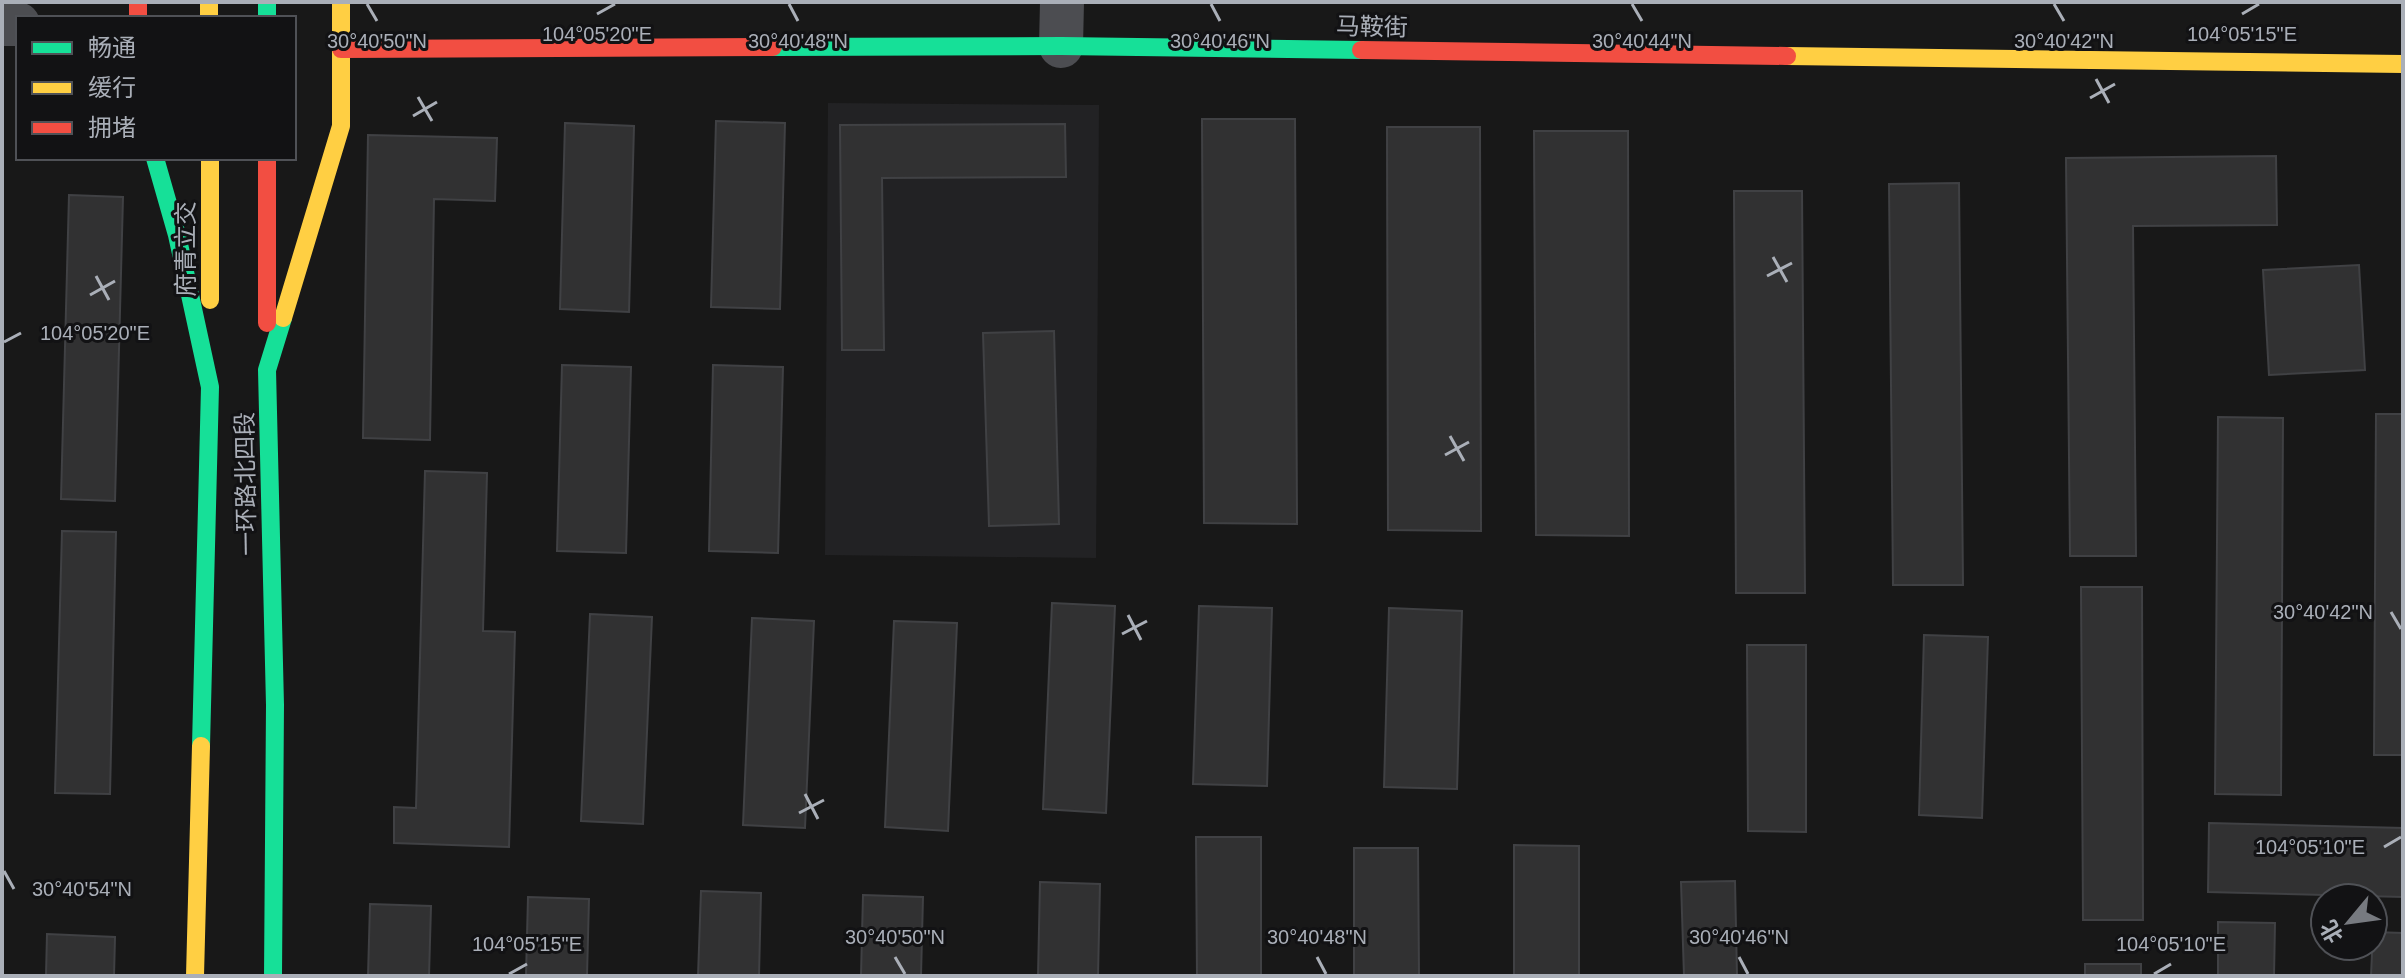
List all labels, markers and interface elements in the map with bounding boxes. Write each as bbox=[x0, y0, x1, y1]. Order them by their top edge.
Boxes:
street label: 马鞍街 bbox=[1336, 12, 1408, 41]
legend bbox=[16, 16, 296, 160]
text: 104°05'20"E bbox=[542, 23, 652, 45]
text: 104°05'15"E bbox=[2187, 23, 2297, 45]
text: 30°40'50"N bbox=[327, 30, 427, 52]
text: 30°40'48"N bbox=[748, 30, 848, 52]
text: 30°40'46"N bbox=[1170, 30, 1270, 52]
text: 30°40'44"N bbox=[1592, 30, 1692, 52]
text: 30°40'42"N bbox=[2014, 30, 2114, 52]
text: 畅通 bbox=[88, 34, 136, 61]
text: 缓行 bbox=[88, 74, 136, 101]
text: 拥堵 bbox=[88, 114, 136, 141]
street label: 府青立交 bbox=[172, 201, 199, 297]
text: 104°05'20"E bbox=[40, 322, 150, 344]
street label: 一环路北四段 bbox=[231, 412, 260, 556]
text: 30°40'42"N bbox=[2273, 601, 2373, 623]
text: 104°05'10"E bbox=[2255, 836, 2365, 858]
text: 30°40'54"N bbox=[32, 878, 132, 900]
north arrow bbox=[2309, 882, 2389, 962]
text: 北 bbox=[2316, 916, 2348, 947]
text: 30°40'50"N bbox=[845, 926, 945, 948]
text: 30°40'48"N bbox=[1267, 926, 1367, 948]
text: 30°40'46"N bbox=[1689, 926, 1789, 948]
text: 104°05'15"E bbox=[472, 933, 582, 955]
text: 104°05'10"E bbox=[2116, 933, 2226, 955]

